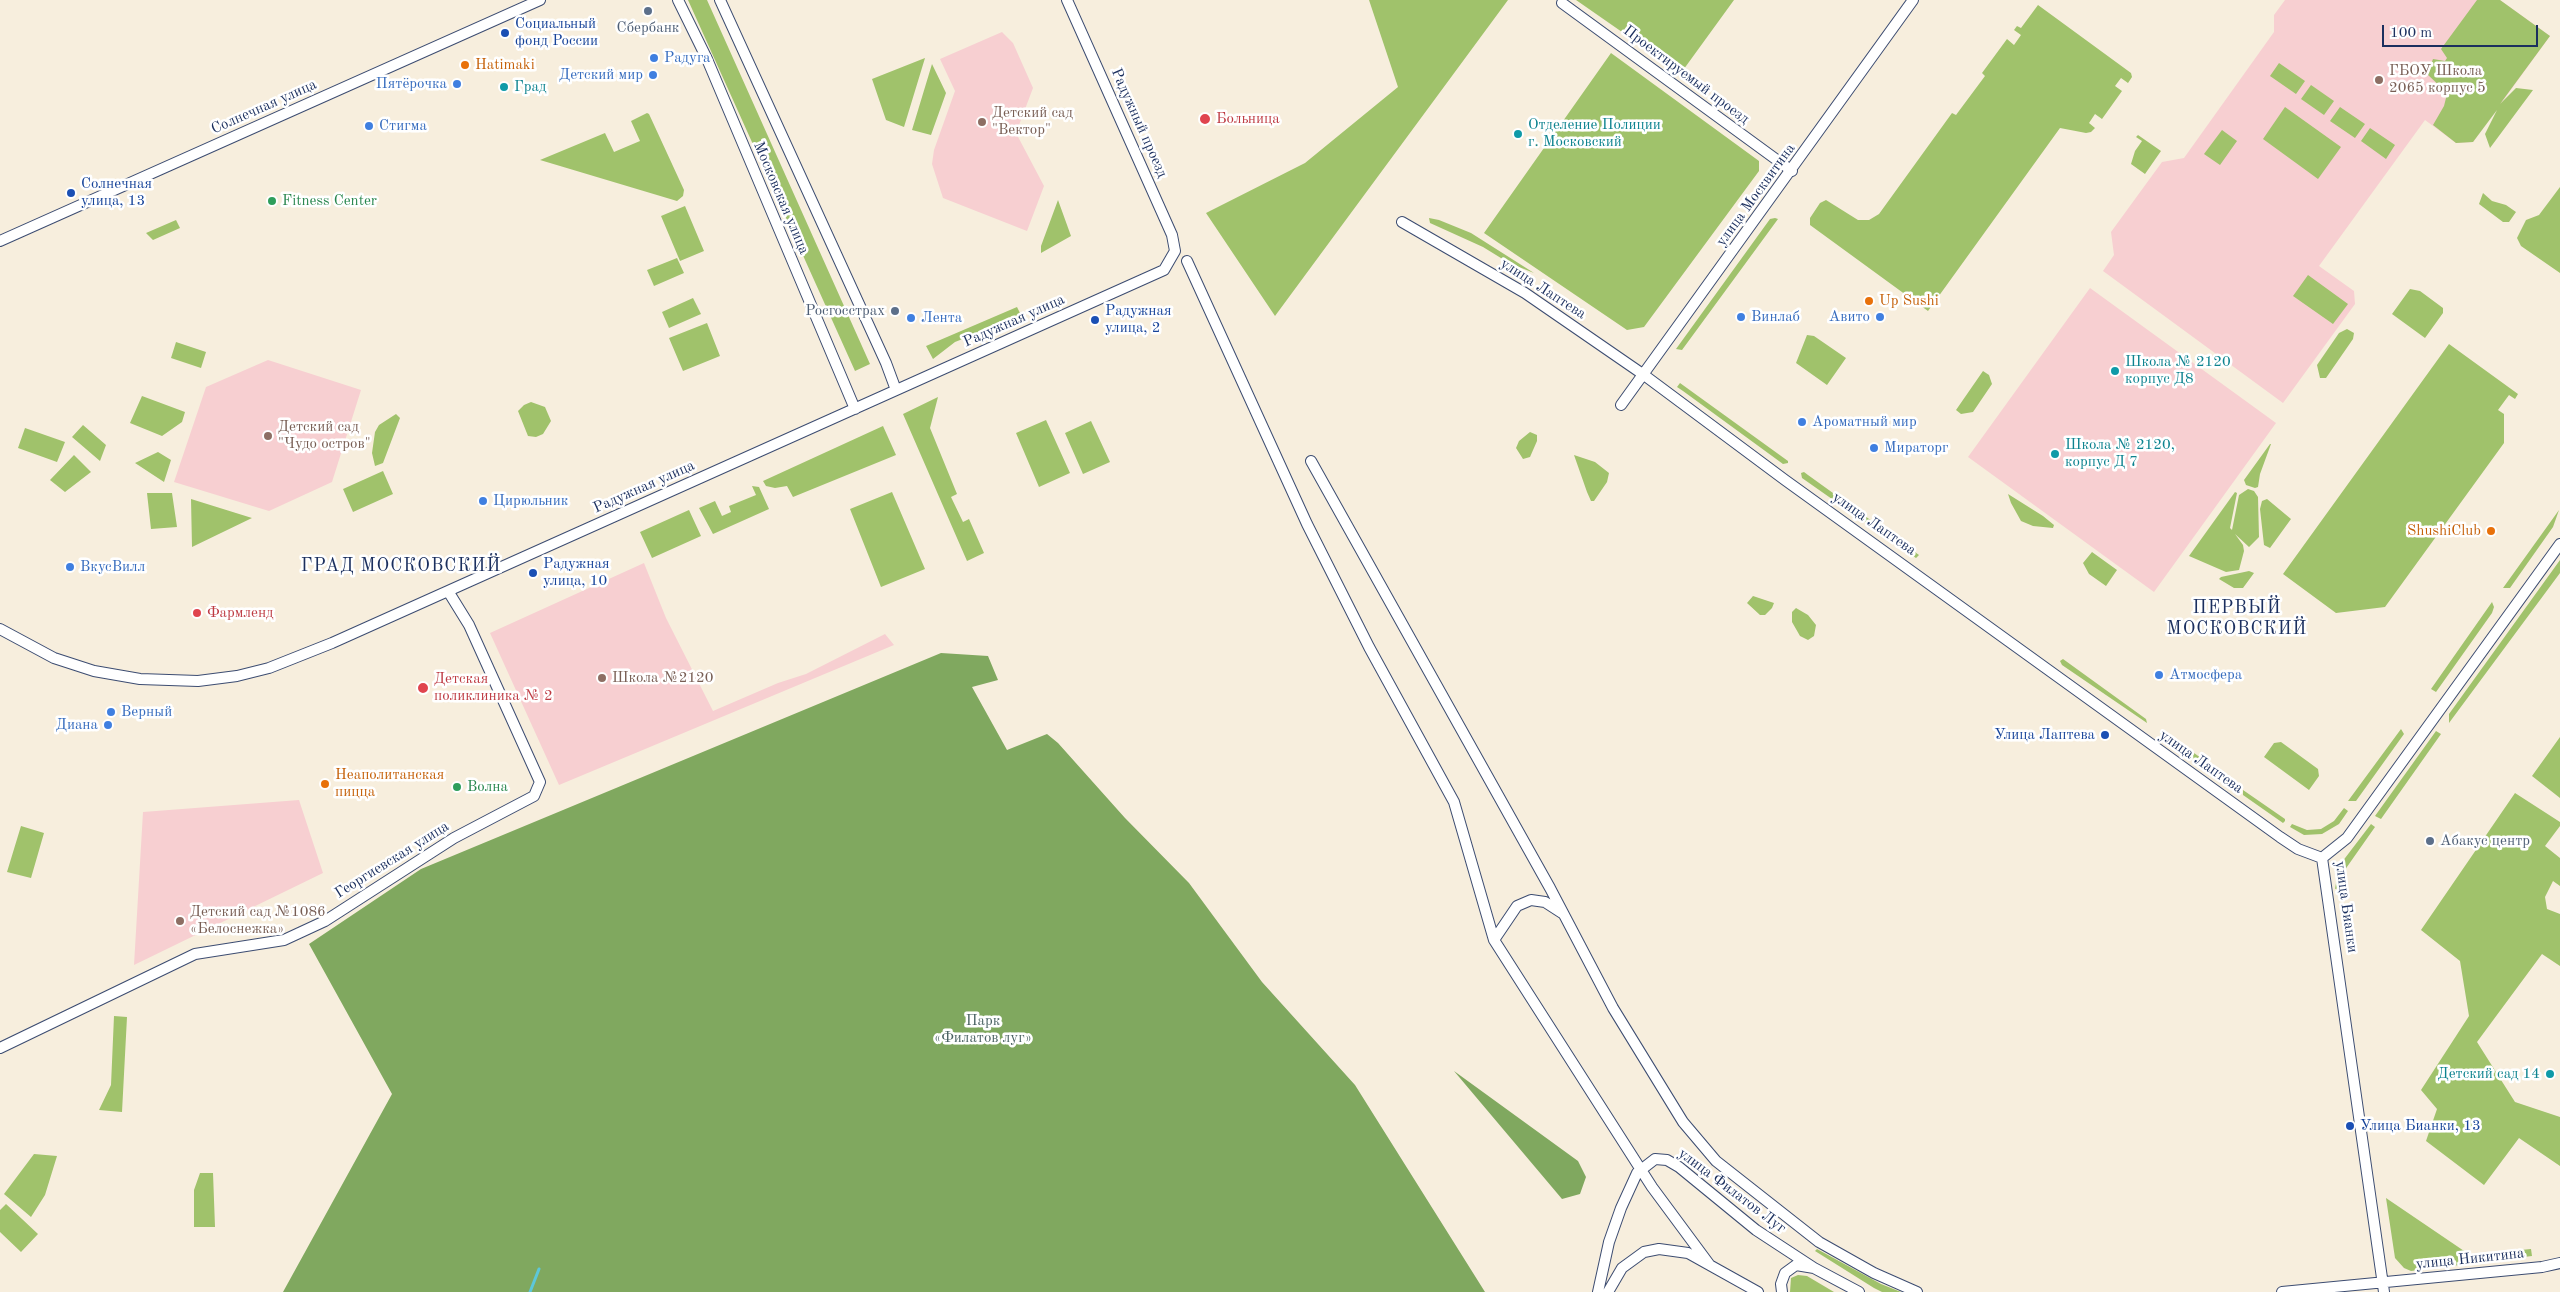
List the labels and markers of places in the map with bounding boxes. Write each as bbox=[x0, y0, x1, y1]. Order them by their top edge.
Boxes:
marker: Сбербанк bbox=[642, 5, 654, 17]
place label: Социальный фонд России bbox=[515, 15, 598, 50]
place label: Сбербанк bbox=[617, 19, 679, 37]
marker: Социальный фонд России bbox=[499, 27, 511, 39]
place label: Радуга bbox=[664, 49, 710, 67]
marker: Радуга bbox=[648, 52, 660, 64]
place label: Hatimaki bbox=[475, 56, 535, 74]
marker: Hatimaki bbox=[459, 59, 471, 71]
place label: ГБОУ Школа 2065 корпус 5 bbox=[2389, 62, 2486, 97]
place label: Детский мир bbox=[559, 66, 643, 84]
marker: Детский мир bbox=[647, 69, 659, 81]
marker: ГБОУ Школа 2065 корпус 5 bbox=[2373, 74, 2385, 86]
place label: Пятёрочка bbox=[376, 75, 447, 93]
marker: Пятёрочка bbox=[451, 78, 463, 90]
place label: Град bbox=[514, 78, 546, 96]
marker: Град bbox=[498, 81, 510, 93]
place label: Детский сад "Вектор" bbox=[992, 104, 1073, 139]
place label: Больница bbox=[1216, 110, 1280, 128]
marker: Больница bbox=[1198, 112, 1212, 126]
marker: Детский сад "Вектор" bbox=[976, 116, 988, 128]
place label: Отделение Полиции г. Московский bbox=[1528, 116, 1661, 151]
place label: Стигма bbox=[379, 117, 427, 135]
marker: Стигма bbox=[363, 120, 375, 132]
marker: Отделение Полиции г. Московский bbox=[1512, 128, 1524, 140]
place label: Солнечная улица, 13 bbox=[81, 175, 152, 210]
marker: Солнечная улица, 13 bbox=[65, 187, 77, 199]
place label: Fitness Center bbox=[282, 192, 377, 210]
marker: Fitness Center bbox=[266, 195, 278, 207]
place label: Up Sushi bbox=[1879, 292, 1939, 310]
marker: Up Sushi bbox=[1863, 295, 1875, 307]
place label: Росгосстрах bbox=[805, 302, 885, 320]
place label: Радужная улица, 2 bbox=[1105, 302, 1172, 337]
marker: Росгосстрах bbox=[889, 305, 901, 317]
place label: Винлаб bbox=[1751, 308, 1800, 326]
place label: Авито bbox=[1829, 308, 1870, 326]
place label: Лента bbox=[921, 309, 962, 327]
marker: Винлаб bbox=[1735, 311, 1747, 323]
marker: Авито bbox=[1874, 311, 1886, 323]
marker: Лента bbox=[905, 312, 917, 324]
marker: Радужная улица, 2 bbox=[1089, 314, 1101, 326]
place label: Школа № 2120 корпус Д8 bbox=[2125, 353, 2231, 388]
marker: Школа № 2120 корпус Д8 bbox=[2109, 365, 2121, 377]
place label: Ароматный мир bbox=[1812, 413, 1917, 431]
marker: Ароматный мир bbox=[1796, 416, 1808, 428]
place label: Детский сад "Чудо остров" bbox=[278, 418, 371, 453]
marker: Детский сад "Чудо остров" bbox=[262, 430, 274, 442]
place label: Школа № 2120, корпус Д 7 bbox=[2065, 436, 2175, 471]
place label: Мираторг bbox=[1884, 439, 1949, 457]
marker: Мираторг bbox=[1868, 442, 1880, 454]
marker: Школа № 2120, корпус Д 7 bbox=[2049, 448, 2061, 460]
place label: Цирюльник bbox=[493, 492, 568, 510]
marker: Цирюльник bbox=[477, 495, 489, 507]
place label: ShushiClub bbox=[2407, 522, 2481, 540]
marker: ShushiClub bbox=[2485, 525, 2497, 537]
place label: Радужная улица, 10 bbox=[543, 555, 610, 590]
place label: ВкусВилл bbox=[80, 558, 145, 576]
marker: ВкусВилл bbox=[64, 561, 76, 573]
marker: Радужная улица, 10 bbox=[527, 567, 539, 579]
place label: Фармленд bbox=[207, 604, 273, 622]
marker: Фармленд bbox=[191, 607, 203, 619]
place label: Атмосфера bbox=[2169, 666, 2242, 684]
place label: Школа №2120 bbox=[612, 669, 713, 687]
marker: Атмосфера bbox=[2153, 669, 2165, 681]
place label: Детская поликлиника № 2 bbox=[434, 670, 553, 705]
marker: Школа №2120 bbox=[596, 672, 608, 684]
marker: Детская поликлиника № 2 bbox=[416, 681, 430, 695]
place label: Верный bbox=[121, 703, 172, 721]
marker: Верный bbox=[105, 706, 117, 718]
place label: Диана bbox=[56, 716, 98, 734]
marker: Диана bbox=[102, 719, 114, 731]
place label: Улица Лаптева bbox=[1994, 726, 2095, 744]
marker: Улица Лаптева bbox=[2099, 729, 2111, 741]
place label: Неаполитанская пицца bbox=[335, 766, 444, 801]
marker: Неаполитанская пицца bbox=[319, 778, 331, 790]
place label: Волна bbox=[467, 778, 508, 796]
marker: Волна bbox=[451, 781, 463, 793]
place label: Абакус центр bbox=[2440, 832, 2530, 850]
marker: Абакус центр bbox=[2424, 835, 2436, 847]
place label: Детский сад №1086 «Белоснежка» bbox=[190, 903, 326, 938]
marker: Детский сад №1086 «Белоснежка» bbox=[174, 915, 186, 927]
place label: Детский сад 14 bbox=[2438, 1065, 2540, 1083]
marker: Детский сад 14 bbox=[2544, 1068, 2556, 1080]
place label: Улица Бианки, 13 bbox=[2360, 1117, 2481, 1135]
marker: Улица Бианки, 13 bbox=[2344, 1120, 2356, 1132]

